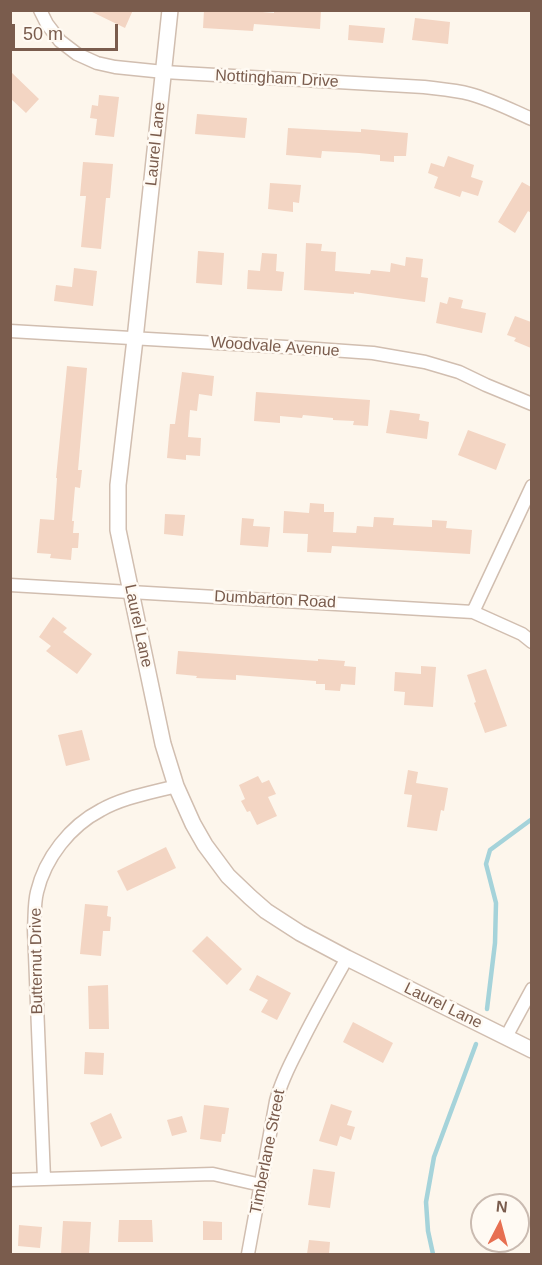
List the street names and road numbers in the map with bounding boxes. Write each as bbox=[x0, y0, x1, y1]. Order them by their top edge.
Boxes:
street label: Nottingham Drive bbox=[215, 66, 339, 92]
street label: Laurel Lane bbox=[142, 101, 170, 187]
street label: Woodvale Avenue bbox=[210, 333, 340, 361]
street label: Laurel Lane bbox=[120, 583, 156, 669]
street label: Dumbarton Road bbox=[214, 587, 336, 613]
street label: Butternut Drive bbox=[26, 907, 48, 1015]
street label: Laurel Lane bbox=[401, 979, 485, 1033]
street label: Timberlane Street bbox=[247, 1088, 289, 1216]

